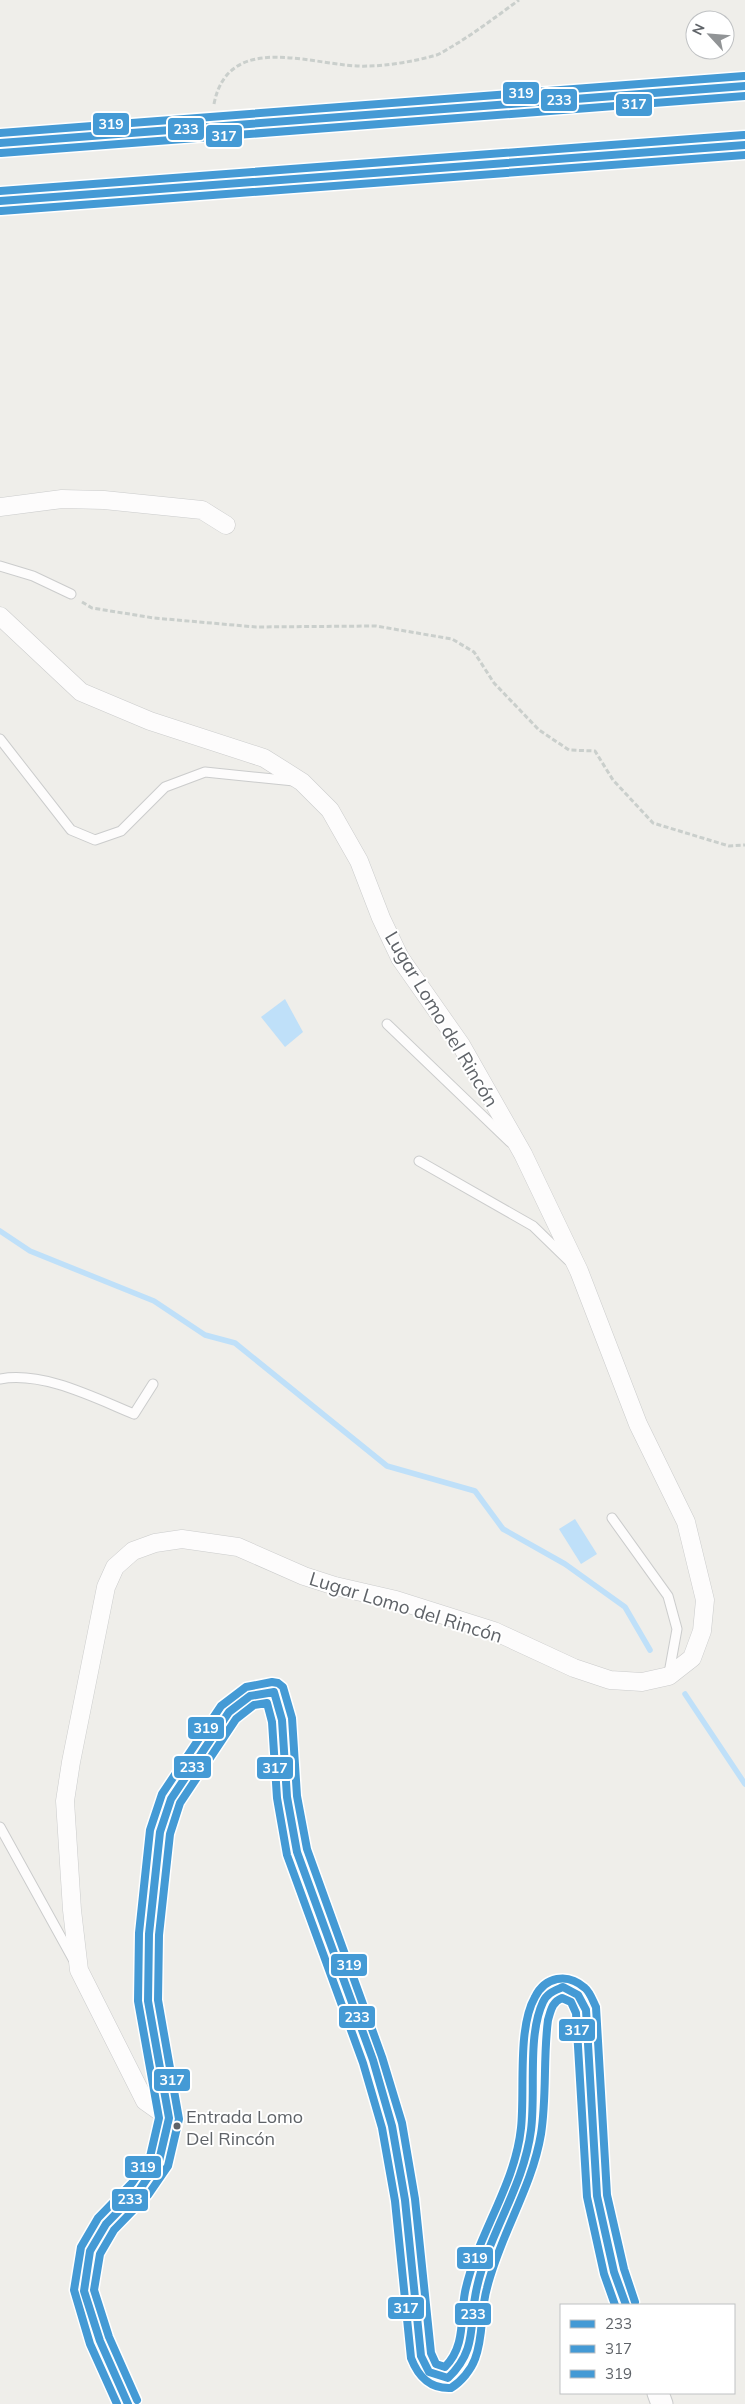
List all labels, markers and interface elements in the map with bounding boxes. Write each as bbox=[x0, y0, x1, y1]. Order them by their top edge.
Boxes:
north arrow bbox=[685, 10, 735, 60]
text: N bbox=[688, 21, 709, 38]
line badge: 319 bbox=[502, 81, 540, 105]
text: 319 bbox=[508, 84, 534, 102]
line badge: 233 bbox=[540, 88, 578, 112]
text: 233 bbox=[546, 91, 572, 109]
line badge: 317 bbox=[615, 93, 653, 117]
text: 317 bbox=[621, 95, 647, 113]
line badge: 319 bbox=[92, 112, 130, 136]
text: 319 bbox=[98, 115, 124, 133]
line badge: 233 bbox=[167, 117, 205, 141]
text: 233 bbox=[173, 120, 199, 138]
line badge: 317 bbox=[205, 124, 243, 148]
text: 317 bbox=[211, 127, 237, 145]
street label: Lugar Lomo del Rincón bbox=[380, 927, 504, 1111]
street label: Lugar Lomo del Rincón bbox=[307, 1566, 505, 1648]
line badge: 319 bbox=[187, 1716, 225, 1740]
text: 319 bbox=[193, 1719, 219, 1737]
line badge: 233 bbox=[173, 1755, 212, 1779]
line badge: 317 bbox=[256, 1756, 294, 1780]
text: 233 bbox=[179, 1758, 205, 1776]
text: 317 bbox=[262, 1759, 288, 1777]
line badge: 319 bbox=[330, 1953, 368, 1977]
text: 319 bbox=[336, 1956, 362, 1974]
line badge: 233 bbox=[338, 2005, 376, 2029]
text: 233 bbox=[344, 2008, 370, 2026]
line badge: 317 bbox=[558, 2018, 596, 2042]
text: 317 bbox=[564, 2021, 590, 2039]
line badge: 317 bbox=[153, 2068, 191, 2092]
text: 317 bbox=[159, 2071, 185, 2089]
place label: Entrada Lomo Del Rincón bbox=[186, 2105, 303, 2150]
marker: Entrada Lomo Del Rincón bbox=[172, 2121, 182, 2131]
line badge: 319 bbox=[124, 2155, 162, 2179]
text: 319 bbox=[130, 2158, 156, 2176]
line badge: 233 bbox=[111, 2188, 149, 2212]
text: 233 bbox=[117, 2190, 143, 2208]
line badge: 319 bbox=[456, 2246, 494, 2270]
text: 319 bbox=[462, 2249, 488, 2267]
line badge: 317 bbox=[387, 2296, 425, 2320]
text: 317 bbox=[393, 2299, 419, 2317]
line badge: 233 bbox=[454, 2302, 492, 2326]
legend bbox=[560, 2304, 735, 2394]
text: 233 bbox=[460, 2305, 486, 2323]
text: 233 bbox=[605, 2314, 632, 2333]
text: 317 bbox=[605, 2339, 632, 2358]
text: 319 bbox=[605, 2364, 632, 2383]

